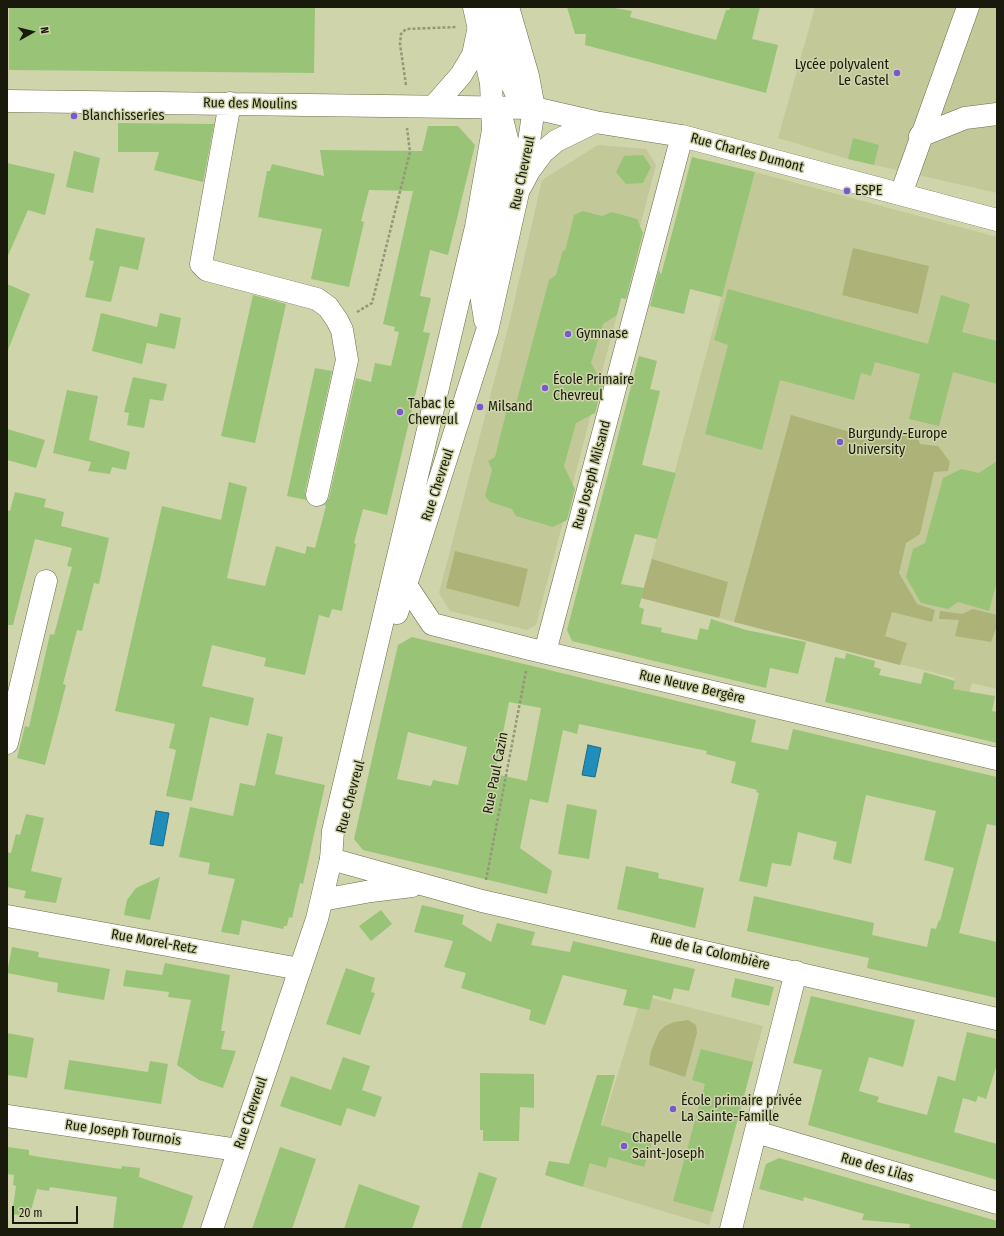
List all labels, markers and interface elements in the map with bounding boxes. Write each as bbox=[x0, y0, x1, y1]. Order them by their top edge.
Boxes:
north arrow bbox=[12, 12, 52, 52]
text: N bbox=[37, 26, 51, 34]
place label: Lycée polyvalent Le Castel bbox=[795, 57, 889, 90]
marker: Lycée polyvalent Le Castel bbox=[892, 68, 902, 78]
street label: Rue des Moulins bbox=[203, 95, 297, 113]
place label: Blanchisseries bbox=[82, 108, 164, 124]
marker: Blanchisseries bbox=[69, 111, 79, 121]
street label: Rue Charles Dumont bbox=[689, 130, 805, 176]
street label: Rue Chevreul bbox=[507, 135, 539, 211]
place label: ESPE bbox=[855, 183, 882, 199]
marker: ESPE bbox=[842, 186, 852, 196]
place label: Gymnase bbox=[576, 326, 628, 342]
marker: Gymnase bbox=[563, 329, 573, 339]
place label: École Primaire Chevreul bbox=[553, 372, 634, 404]
marker: École Primaire Chevreul bbox=[540, 383, 550, 393]
place label: Tabac le Chevreul bbox=[408, 396, 458, 428]
place label: Milsand bbox=[488, 399, 533, 415]
marker: Milsand bbox=[475, 402, 485, 412]
marker: Tabac le Chevreul bbox=[395, 407, 405, 417]
street label: Rue Joseph Milsand bbox=[569, 419, 615, 531]
place label: Burgundy-Europe University bbox=[848, 426, 947, 458]
marker: Burgundy-Europe University bbox=[835, 437, 845, 447]
street label: Rue Chevreul bbox=[418, 447, 458, 523]
street label: Rue Neuve Bergère bbox=[637, 667, 747, 707]
street label: Rue Paul Cazin bbox=[480, 731, 512, 815]
street label: Rue Chevreul bbox=[333, 759, 369, 835]
street label: Rue Morel-Retz bbox=[110, 926, 198, 958]
street label: Rue de la Colombière bbox=[649, 930, 771, 974]
street label: Rue Chevreul bbox=[231, 1075, 271, 1151]
place label: École primaire privée La Sainte-Famille bbox=[681, 1093, 802, 1126]
marker: École primaire privée La Sainte-Famille bbox=[668, 1104, 678, 1114]
street label: Rue Joseph Tournois bbox=[64, 1117, 182, 1149]
place label: Chapelle Saint-Joseph bbox=[632, 1130, 705, 1162]
marker: Chapelle Saint-Joseph bbox=[619, 1141, 629, 1151]
street label: Rue des Lilas bbox=[839, 1150, 915, 1186]
scale bar bbox=[14, 1198, 80, 1224]
text: 20 m bbox=[19, 1206, 43, 1220]

